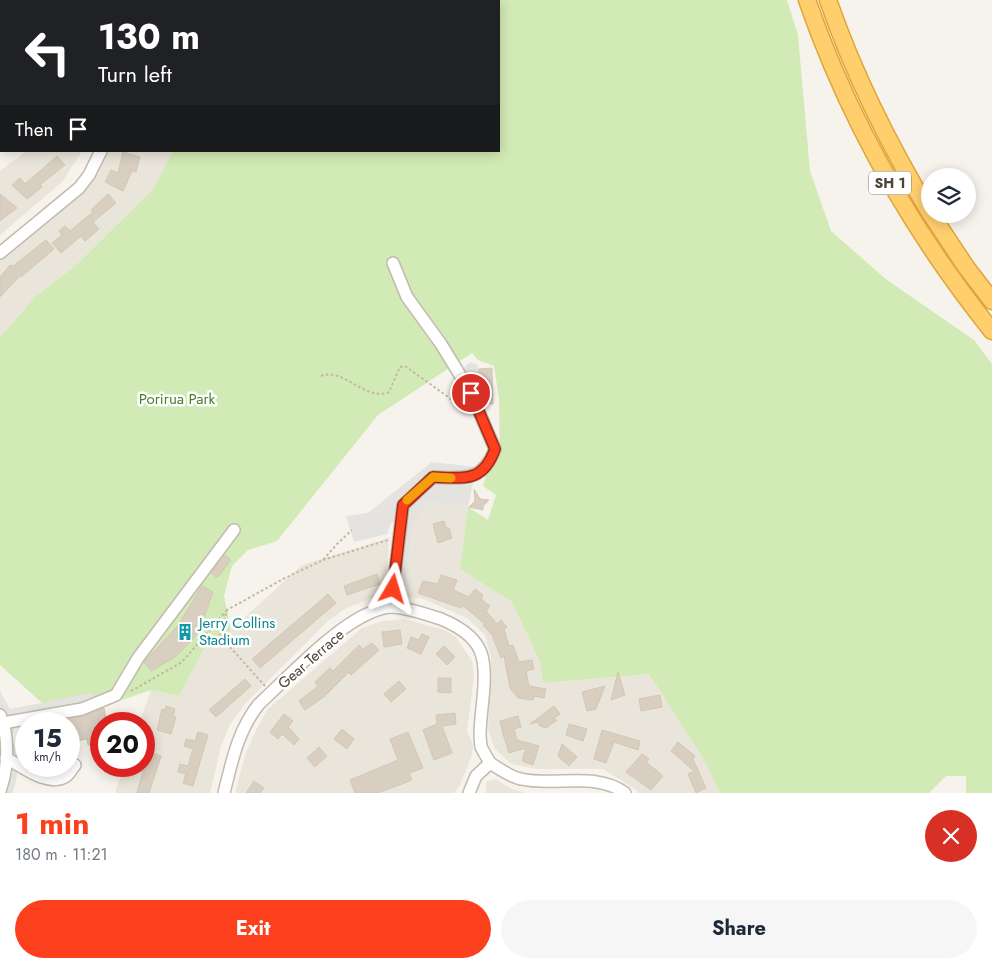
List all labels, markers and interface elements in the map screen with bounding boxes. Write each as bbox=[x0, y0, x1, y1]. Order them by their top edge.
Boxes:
text: 130 m bbox=[98, 12, 200, 62]
icon: left bbox=[15, 20, 80, 85]
text: Turn left bbox=[98, 58, 172, 90]
icon: arrive bbox=[64, 115, 92, 143]
text: Then bbox=[15, 116, 54, 143]
map controls bbox=[921, 168, 976, 223]
button: layers bbox=[921, 168, 976, 223]
road number: SH 1 bbox=[869, 172, 911, 194]
pin bbox=[450, 372, 492, 414]
icon: arrive bbox=[457, 379, 485, 407]
park label: Porirua Park bbox=[139, 388, 216, 410]
position arrow bbox=[366, 562, 418, 614]
place label: Jerry Collins Stadium bbox=[197, 612, 275, 651]
building icon: Jerry Collins Stadium bbox=[175, 622, 195, 642]
street label: Gear Terrace bbox=[273, 624, 349, 694]
speed limit sign: 20 bbox=[90, 712, 155, 777]
text: 15 bbox=[33, 720, 62, 756]
text: km/h bbox=[34, 748, 61, 766]
text: 1 min bbox=[15, 802, 89, 845]
button: close bbox=[925, 810, 977, 862]
text: 180 m · 11:21 bbox=[15, 843, 108, 866]
button: Exit bbox=[15, 900, 491, 958]
button: Share bbox=[501, 900, 977, 958]

